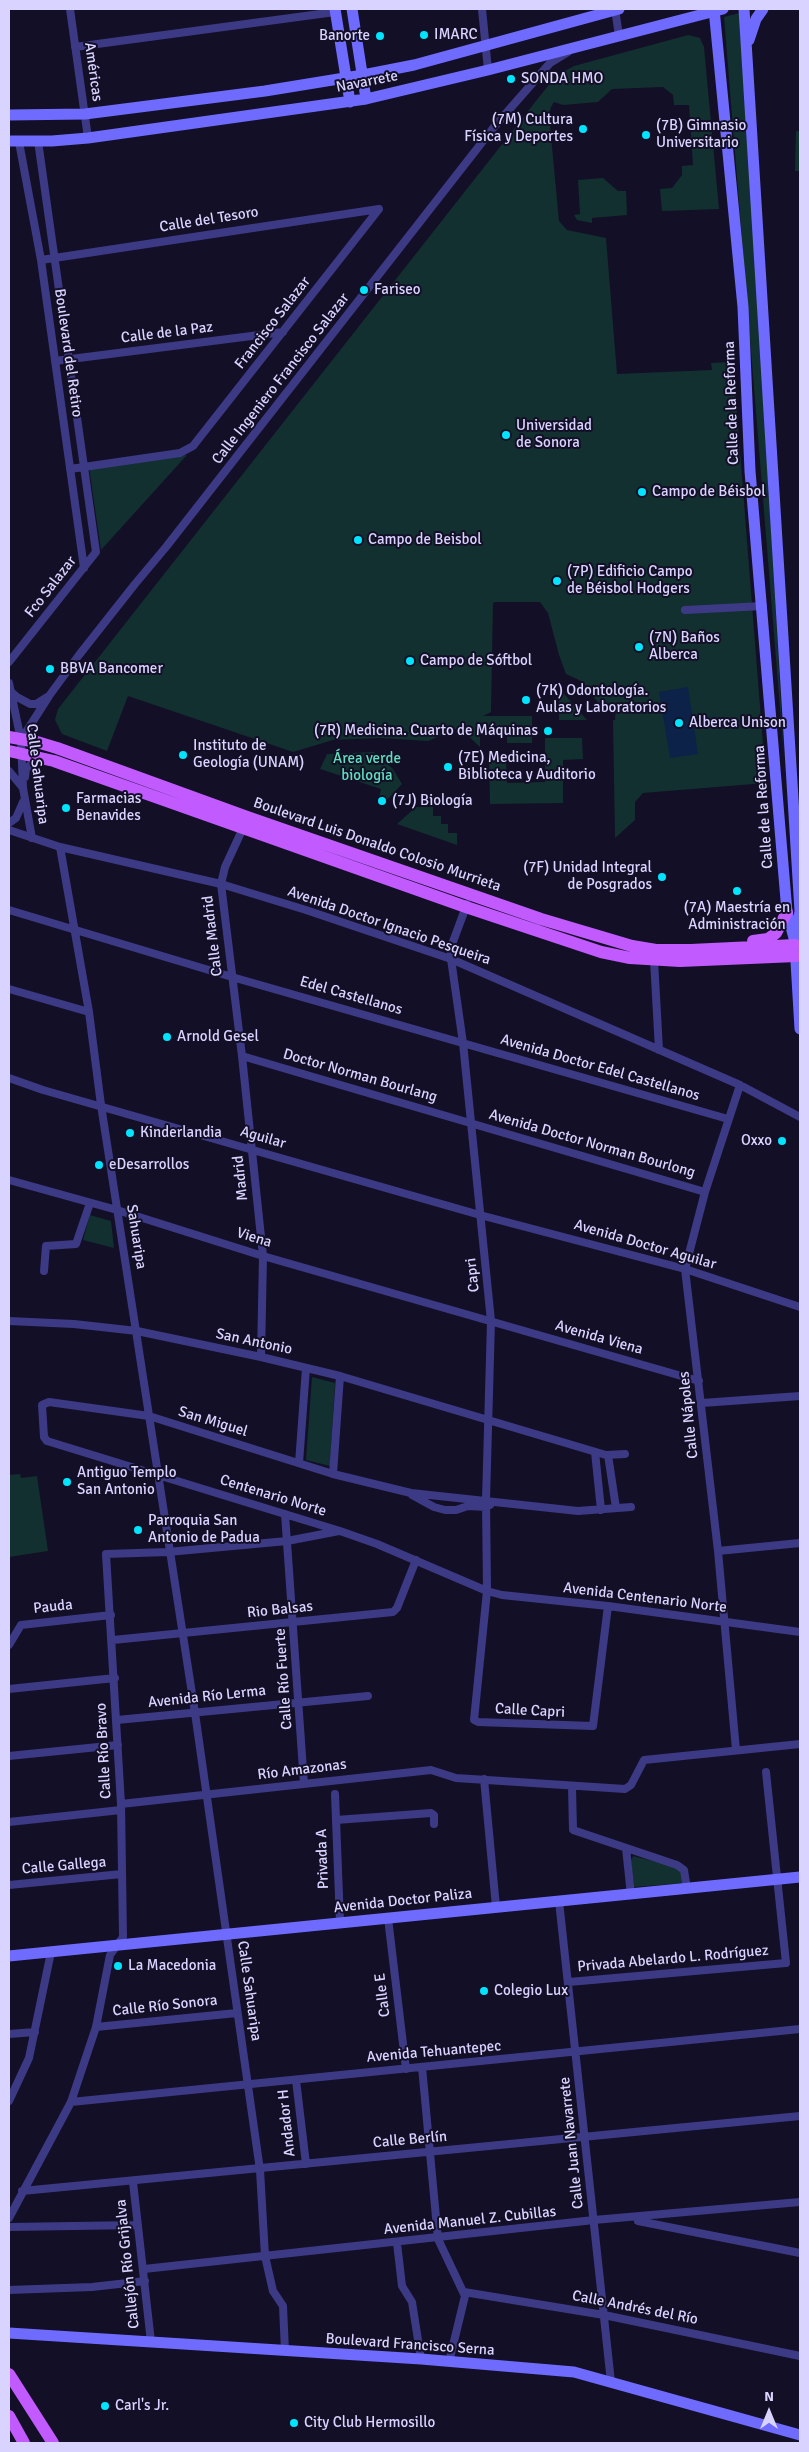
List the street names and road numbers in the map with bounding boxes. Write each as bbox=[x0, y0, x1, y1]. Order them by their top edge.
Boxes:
street label: Américas bbox=[80, 41, 106, 103]
street label: Navarrete bbox=[334, 67, 400, 97]
street label: Calle del Tesoro bbox=[158, 203, 260, 237]
street label: Francisco Salazar bbox=[231, 273, 315, 373]
street label: Boulevard del Retiro bbox=[50, 288, 86, 418]
street label: Calle Ingeniero Francisco Salazar bbox=[209, 290, 353, 468]
street label: Calle de la Paz bbox=[120, 318, 214, 348]
street label: Calle de la Reforma bbox=[721, 341, 743, 465]
street label: Fco Salazar bbox=[21, 553, 81, 621]
street label: Calle Sahuaripa bbox=[22, 723, 52, 825]
street label: Calle de la Reforma bbox=[751, 745, 777, 869]
street label: Boulevard Luis Donaldo Colosio Murrieta bbox=[251, 794, 503, 896]
street label: Avenida Doctor Ignacio Pesqueira bbox=[285, 883, 493, 969]
street label: Calle Madrid bbox=[199, 895, 227, 977]
street label: Edel Castellanos bbox=[298, 973, 404, 1019]
street label: Avenida Doctor Edel Castellanos bbox=[498, 1031, 702, 1105]
street label: Doctor Norman Bourlang bbox=[281, 1045, 439, 1107]
street label: Avenida Doctor Norman Bourlong bbox=[487, 1106, 697, 1182]
street label: Aguilar bbox=[238, 1123, 288, 1153]
street label: Madrid bbox=[230, 1154, 252, 1202]
street label: Sahuaripa bbox=[122, 1203, 150, 1271]
street label: Avenida Doctor Aguilar bbox=[572, 1216, 718, 1274]
street label: Viena bbox=[234, 1224, 274, 1252]
street label: Capri bbox=[462, 1257, 484, 1293]
street label: Avenida Viena bbox=[553, 1317, 645, 1359]
street label: San Antonio bbox=[214, 1325, 294, 1359]
street label: Calle Nápoles bbox=[675, 1370, 703, 1460]
street label: San Miguel bbox=[176, 1403, 250, 1441]
street label: Centenario Norte bbox=[218, 1471, 328, 1521]
street label: Avenida Centenario Norte bbox=[562, 1579, 728, 1617]
street label: Pauda bbox=[32, 1596, 74, 1618]
street label: Rio Balsas bbox=[246, 1598, 314, 1622]
street label: Calle Río Fuerte bbox=[271, 1628, 297, 1730]
street label: Avenida Río Lerma bbox=[147, 1682, 267, 1712]
street label: Calle Capri bbox=[494, 1700, 566, 1722]
street label: Calle Río Bravo bbox=[92, 1703, 116, 1799]
street label: Río Amazonas bbox=[256, 1756, 348, 1784]
street label: Privada A bbox=[313, 1829, 333, 1889]
street label: Calle Gallega bbox=[21, 1853, 107, 1879]
street label: Avenida Doctor Paliza bbox=[333, 1885, 473, 1917]
street label: Calle Sahuaripa bbox=[233, 1940, 265, 2042]
street label: Privada Abelardo L. Rodríguez bbox=[577, 1942, 769, 1976]
street label: Calle E bbox=[371, 1972, 395, 2018]
street label: Calle Río Sonora bbox=[112, 1992, 218, 2020]
street label: Avenida Tehuantepec bbox=[366, 2037, 502, 2067]
street label: Calle Juan Navarrete bbox=[556, 2076, 588, 2210]
street label: Andador H bbox=[275, 2088, 299, 2158]
street label: Calle Berlín bbox=[372, 2128, 448, 2152]
street label: Callejón Río Grijalva bbox=[112, 2198, 144, 2330]
street label: Avenida Manuel Z. Cubillas bbox=[383, 2203, 557, 2239]
street label: Calle Andrés del Río bbox=[571, 2287, 699, 2329]
street label: Boulevard Francisco Serna bbox=[325, 2330, 495, 2360]

